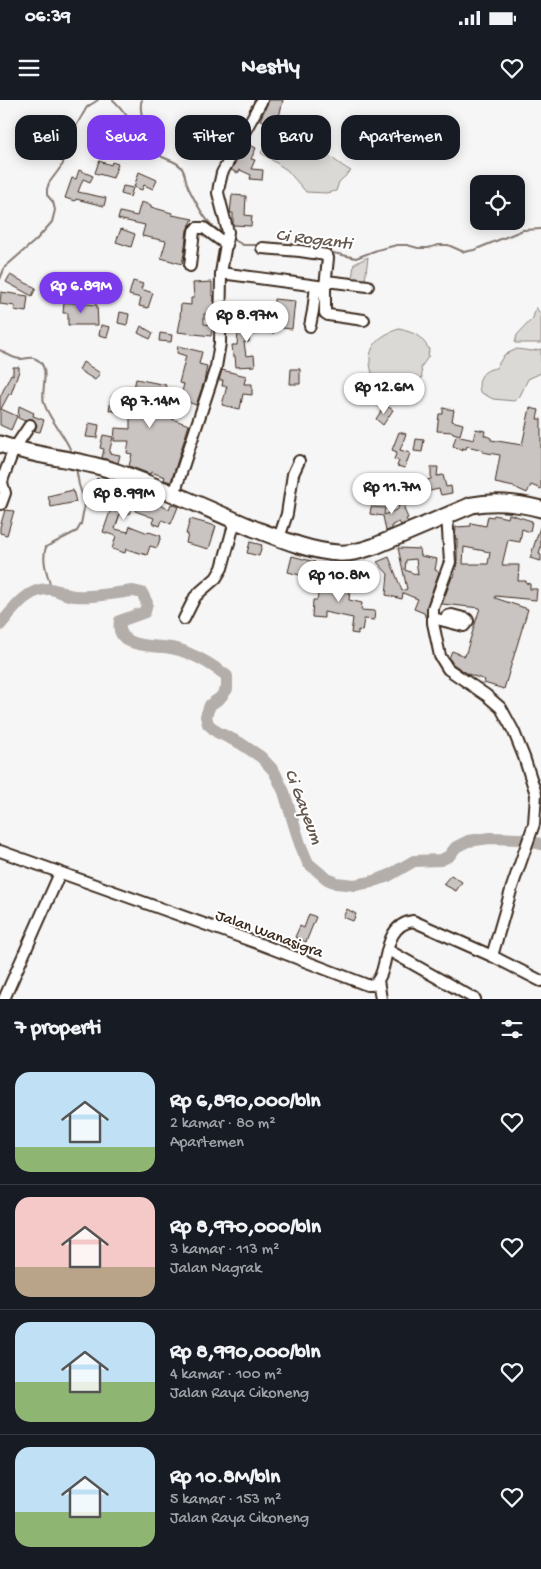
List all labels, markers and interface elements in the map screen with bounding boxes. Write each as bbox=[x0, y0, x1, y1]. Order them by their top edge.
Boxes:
text: 06:39 bbox=[25, 6, 71, 29]
icon: menu bbox=[15, 54, 43, 82]
icon: heart bbox=[498, 54, 526, 82]
text: Nestly bbox=[241, 55, 300, 81]
chip: Beli bbox=[15, 115, 77, 160]
chip: Sewa bbox=[87, 115, 165, 160]
chip: Filter bbox=[175, 115, 251, 160]
chip: Baru bbox=[261, 115, 331, 160]
chip: Apartemen bbox=[341, 115, 460, 160]
map controls bbox=[470, 175, 525, 230]
button: locate bbox=[470, 175, 525, 230]
water label: Ci Roganti bbox=[274, 225, 355, 256]
pin: Rp 6.89M bbox=[29, 272, 133, 314]
text: Rp 6.89M bbox=[50, 278, 112, 297]
pin: Rp 8.97M bbox=[195, 300, 299, 343]
text: Rp 8.97M bbox=[216, 307, 278, 326]
pin: Rp 12.6M bbox=[332, 372, 436, 415]
text: Rp 12.6M bbox=[355, 379, 413, 398]
pin: Rp 7.14M bbox=[98, 386, 202, 429]
text: Rp 7.14M bbox=[121, 393, 179, 412]
pin: Rp 11.7M bbox=[340, 472, 444, 515]
pin: Rp 8.99M bbox=[72, 478, 176, 521]
text: Rp 11.7M bbox=[363, 479, 421, 498]
text: Rp 8.99M bbox=[94, 485, 154, 504]
pin: Rp 10.8M bbox=[287, 560, 391, 603]
text: Rp 10.8M bbox=[309, 567, 369, 586]
water label: Ci Gayeum bbox=[279, 766, 327, 848]
street label: Jalan Wanasigra bbox=[212, 907, 326, 964]
icon: filters bbox=[498, 1015, 526, 1043]
text: 7 properti bbox=[15, 1017, 101, 1042]
text: Rp 6,890,000/bln bbox=[170, 1090, 321, 1115]
icon: home bbox=[55, 1092, 115, 1152]
icon: heart bbox=[498, 1108, 526, 1136]
text: 2 kamar · 80 m² bbox=[170, 1115, 276, 1134]
text: Apartemen bbox=[170, 1134, 244, 1153]
text: Rp 8,970,000/bln bbox=[170, 1216, 321, 1241]
icon: home bbox=[55, 1217, 115, 1277]
icon: heart bbox=[498, 1233, 526, 1261]
text: 3 kamar · 113 m² bbox=[170, 1241, 279, 1260]
text: Jalan Nagrak bbox=[170, 1260, 261, 1279]
text: Rp 8,990,000/bln bbox=[170, 1341, 320, 1366]
icon: home bbox=[55, 1342, 115, 1402]
icon: heart bbox=[498, 1358, 526, 1386]
text: 4 kamar · 100 m² bbox=[170, 1366, 282, 1385]
text: Jalan Raya Cikoneng bbox=[170, 1385, 309, 1404]
text: Rp 10.8M/bln bbox=[170, 1466, 280, 1491]
icon: home bbox=[55, 1467, 115, 1527]
icon: heart bbox=[498, 1483, 526, 1511]
text: 5 kamar · 153 m² bbox=[170, 1491, 281, 1510]
text: Jalan Raya Cikoneng bbox=[170, 1510, 309, 1529]

